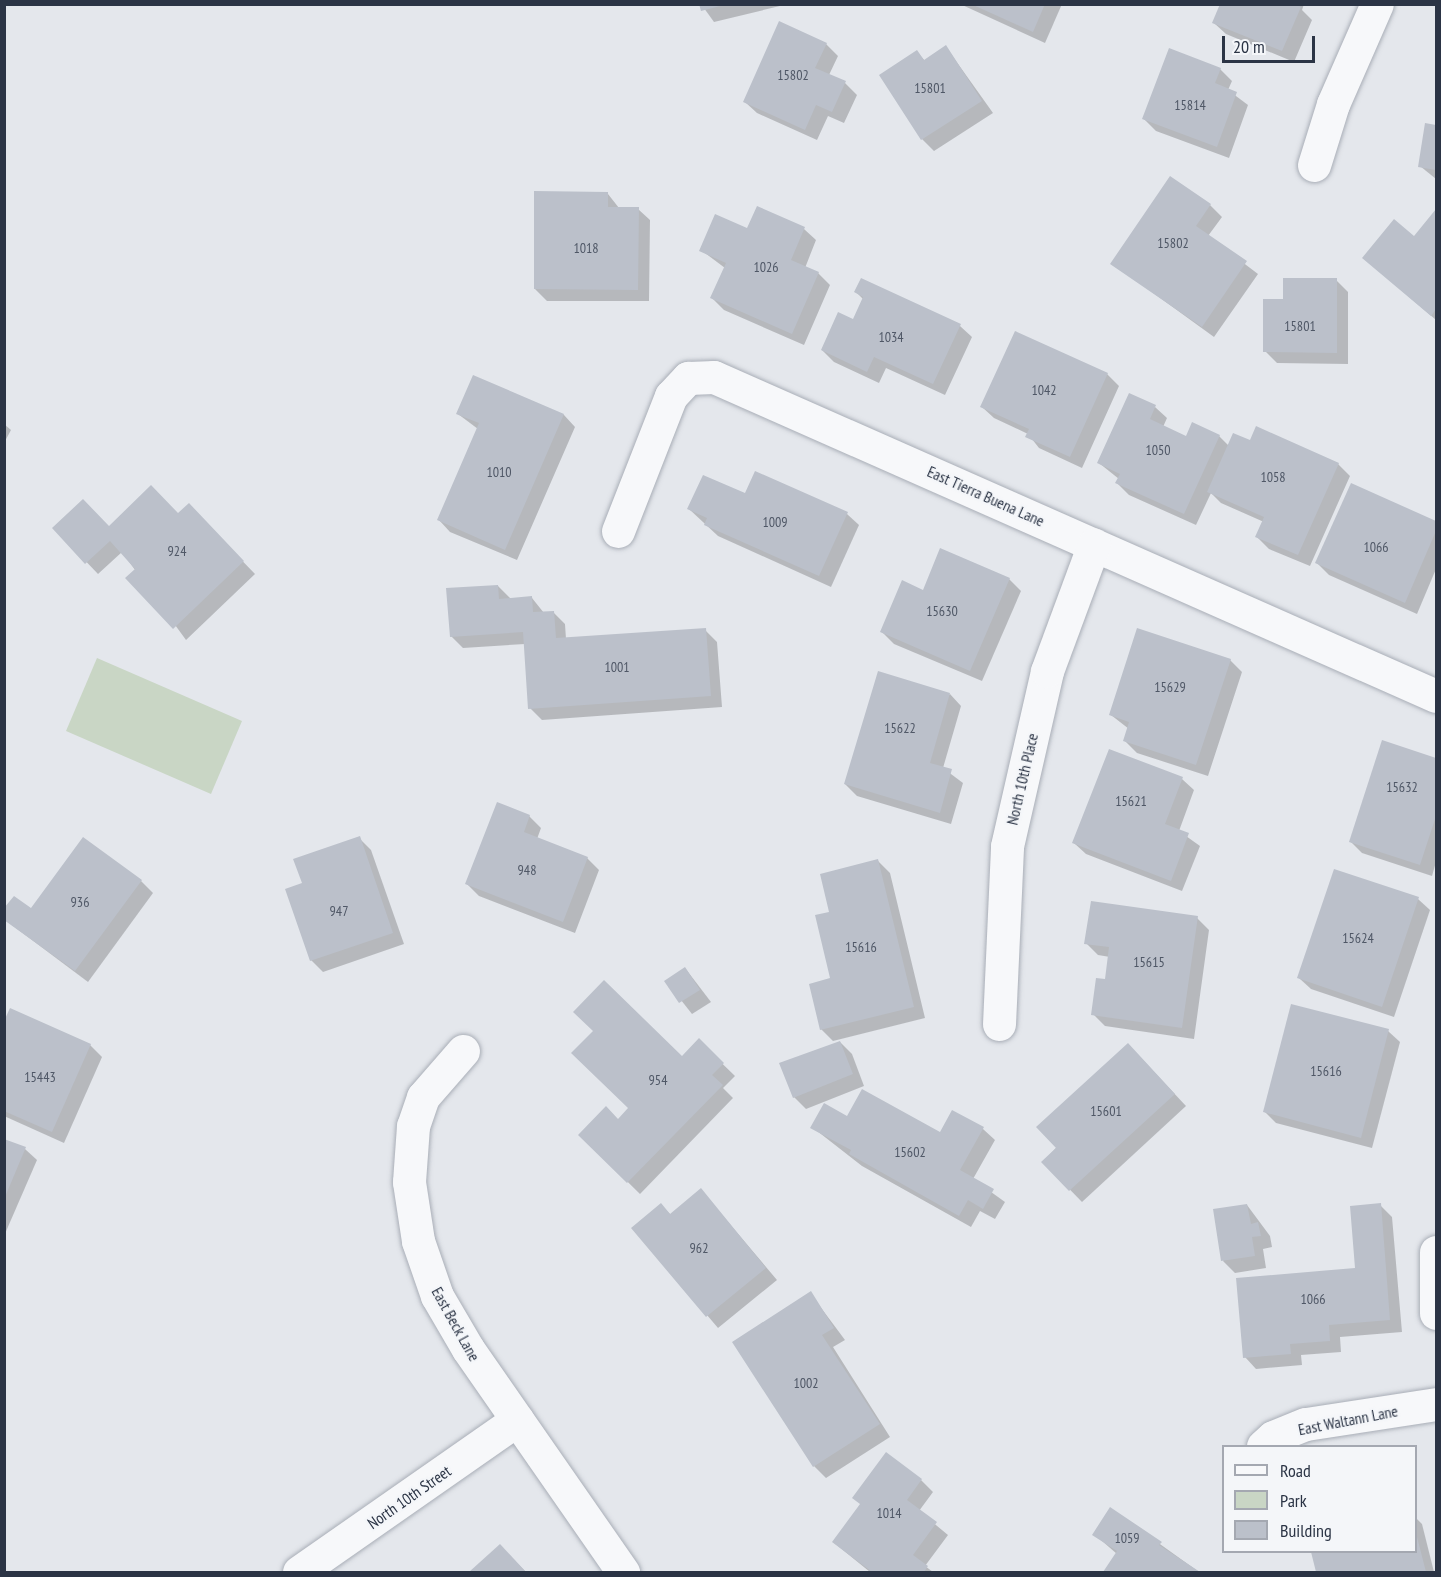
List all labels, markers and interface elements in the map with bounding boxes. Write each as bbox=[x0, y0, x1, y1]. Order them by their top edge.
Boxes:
scale bar bbox=[1225, 24, 1318, 62]
text: 20 m bbox=[1233, 35, 1265, 58]
house number: 15802 bbox=[777, 67, 809, 83]
house number: 15801 bbox=[914, 80, 946, 96]
house number: 15814 bbox=[1174, 97, 1206, 113]
house number: 15802 bbox=[1157, 235, 1189, 251]
house number: 1018 bbox=[573, 240, 599, 256]
house number: 1026 bbox=[753, 259, 779, 275]
house number: 15801 bbox=[1284, 318, 1316, 334]
house number: 1034 bbox=[878, 329, 904, 345]
house number: 1042 bbox=[1031, 382, 1057, 398]
house number: 1050 bbox=[1145, 442, 1171, 458]
street label: East Tierra Buena Lane bbox=[924, 461, 1048, 531]
house number: 1010 bbox=[486, 464, 512, 480]
house number: 1058 bbox=[1260, 469, 1286, 485]
house number: 1009 bbox=[762, 514, 788, 530]
house number: 1066 bbox=[1363, 539, 1389, 555]
house number: 924 bbox=[168, 543, 186, 559]
house number: 15630 bbox=[926, 603, 958, 619]
house number: 1001 bbox=[604, 659, 630, 675]
house number: 15629 bbox=[1154, 679, 1186, 695]
house number: 15622 bbox=[884, 720, 916, 736]
street label: North 10th Place bbox=[1002, 731, 1042, 827]
house number: 15632 bbox=[1386, 779, 1418, 795]
house number: 15621 bbox=[1115, 793, 1147, 809]
house number: 948 bbox=[518, 862, 536, 878]
house number: 936 bbox=[71, 894, 89, 910]
house number: 947 bbox=[330, 903, 348, 919]
house number: 15624 bbox=[1342, 930, 1374, 946]
house number: 15616 bbox=[845, 939, 877, 955]
house number: 15615 bbox=[1133, 954, 1165, 970]
house number: 15616 bbox=[1310, 1063, 1342, 1079]
house number: 15443 bbox=[24, 1069, 56, 1085]
house number: 954 bbox=[649, 1072, 667, 1088]
house number: 15601 bbox=[1090, 1103, 1122, 1119]
house number: 15602 bbox=[894, 1144, 926, 1160]
house number: 962 bbox=[690, 1240, 708, 1256]
street label: East Beck Lane bbox=[428, 1283, 484, 1365]
house number: 1066 bbox=[1300, 1291, 1326, 1307]
house number: 1002 bbox=[793, 1375, 819, 1391]
street label: East Waltann Lane bbox=[1296, 1401, 1400, 1439]
legend bbox=[1222, 1445, 1417, 1553]
text: Road bbox=[1280, 1459, 1311, 1482]
street label: North 10th Street bbox=[364, 1461, 454, 1533]
text: Park bbox=[1280, 1489, 1307, 1512]
house number: 1014 bbox=[876, 1505, 902, 1521]
text: Building bbox=[1280, 1519, 1332, 1542]
house number: 1059 bbox=[1114, 1530, 1140, 1546]

